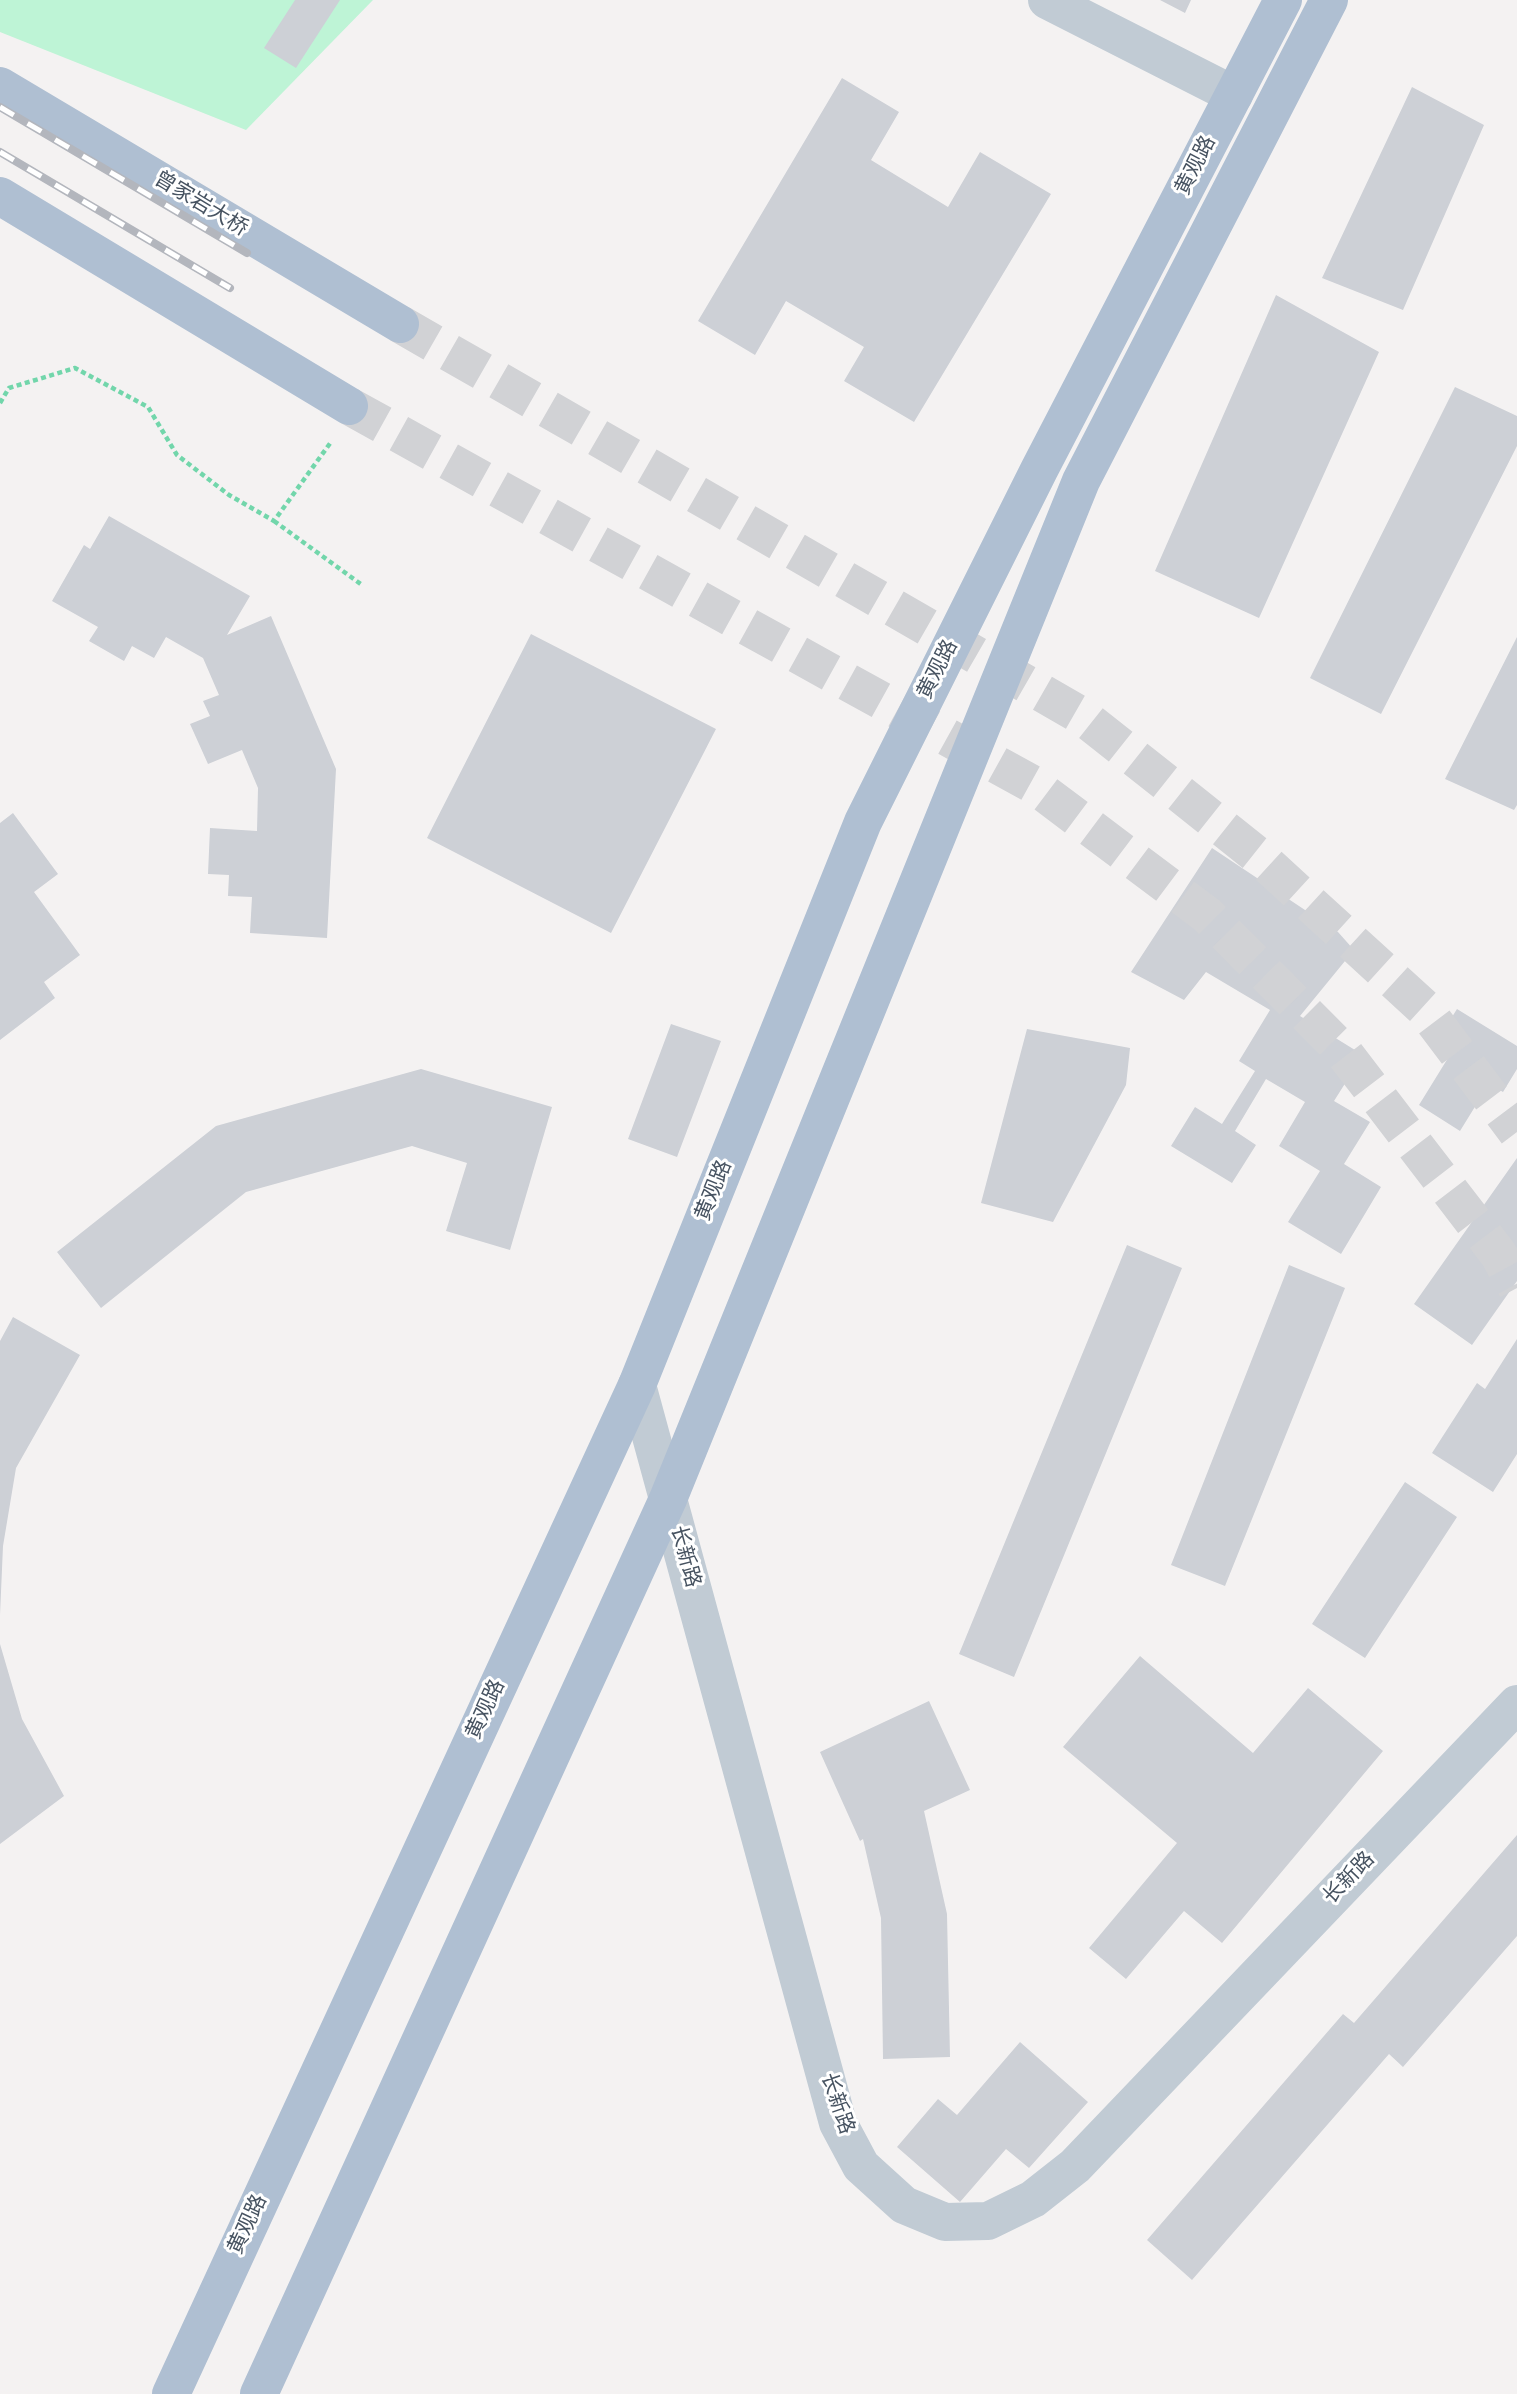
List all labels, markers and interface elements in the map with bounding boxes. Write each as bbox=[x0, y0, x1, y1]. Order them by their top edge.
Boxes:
street label: 黄观路 bbox=[1171, 132, 1223, 200]
street label: 曾家岩大桥 bbox=[149, 167, 251, 243]
street label: 黄观路 bbox=[913, 636, 965, 704]
street label: 黄观路 bbox=[692, 1157, 738, 1225]
street label: 长新路 bbox=[664, 1523, 704, 1591]
street label: 黄观路 bbox=[462, 1676, 512, 1744]
street label: 长新路 bbox=[1319, 1848, 1381, 1910]
street label: 长新路 bbox=[814, 2070, 858, 2138]
street label: 黄观路 bbox=[224, 2191, 274, 2259]

